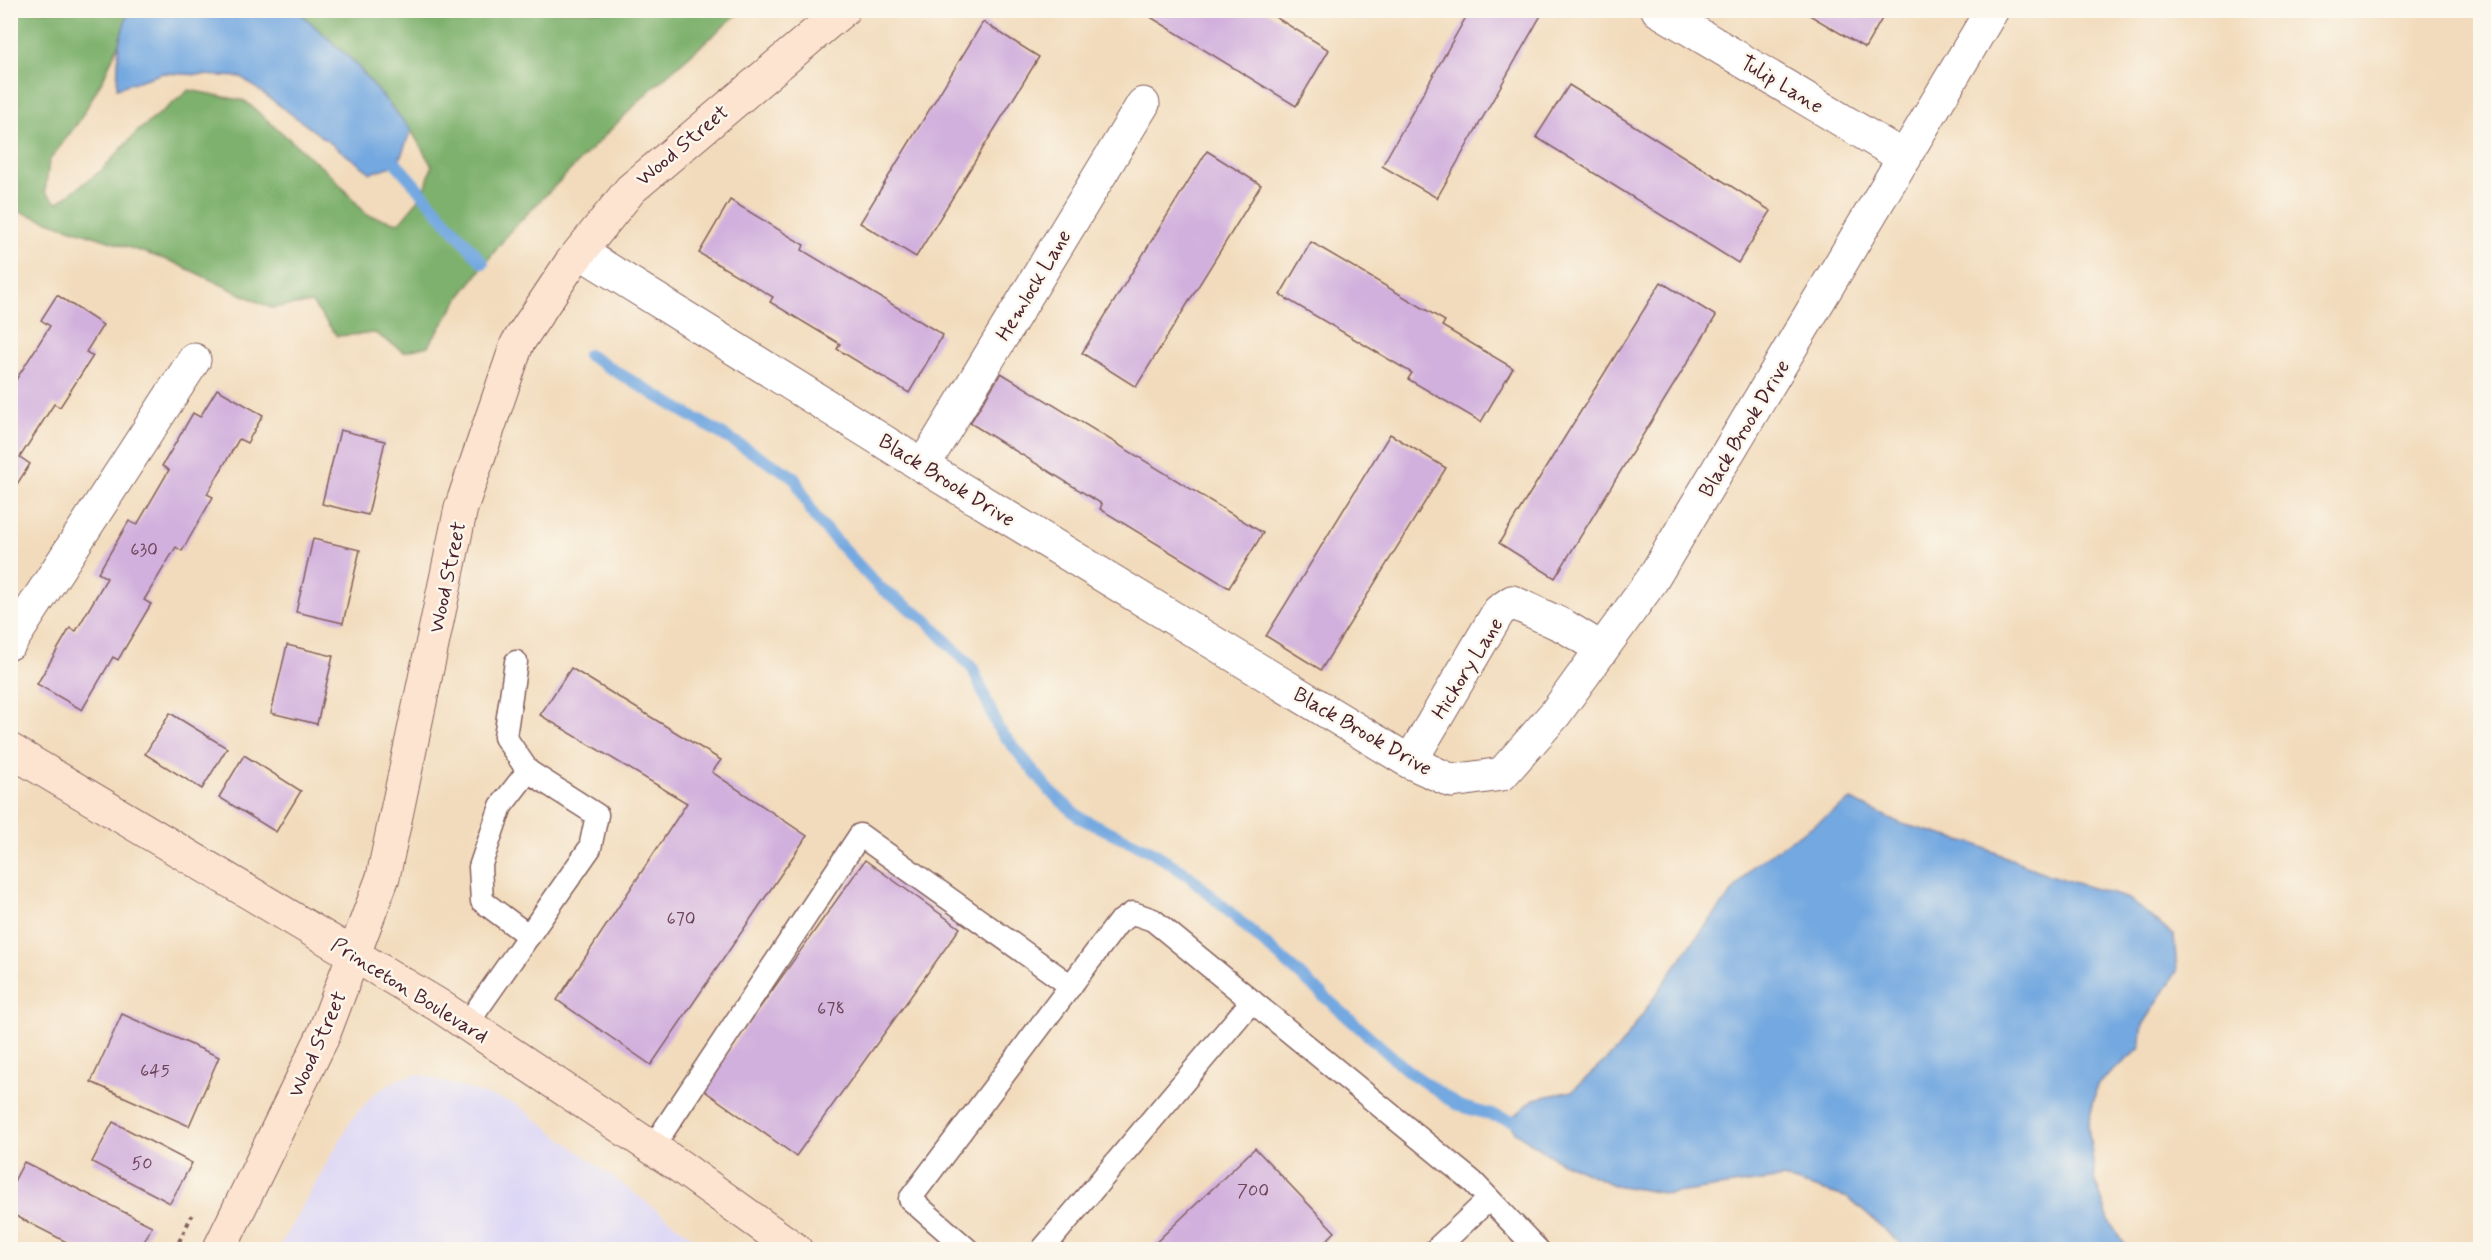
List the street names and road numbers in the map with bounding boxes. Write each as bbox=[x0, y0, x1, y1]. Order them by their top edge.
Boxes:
street label: Tulip Lane bbox=[1735, 49, 1828, 121]
street label: Wood Street bbox=[630, 99, 735, 193]
street label: Hemlock Lane bbox=[990, 225, 1078, 346]
street label: Black Brook Drive bbox=[1693, 354, 1797, 503]
street label: Black Brook Drive bbox=[873, 428, 1020, 534]
street label: Wood Street bbox=[422, 519, 473, 636]
street label: Hickory Lane bbox=[1425, 612, 1510, 725]
street label: Black Brook Drive bbox=[1288, 681, 1437, 783]
street label: Princeton Boulevard bbox=[326, 931, 493, 1050]
street label: Wood Street bbox=[282, 987, 354, 1102]

